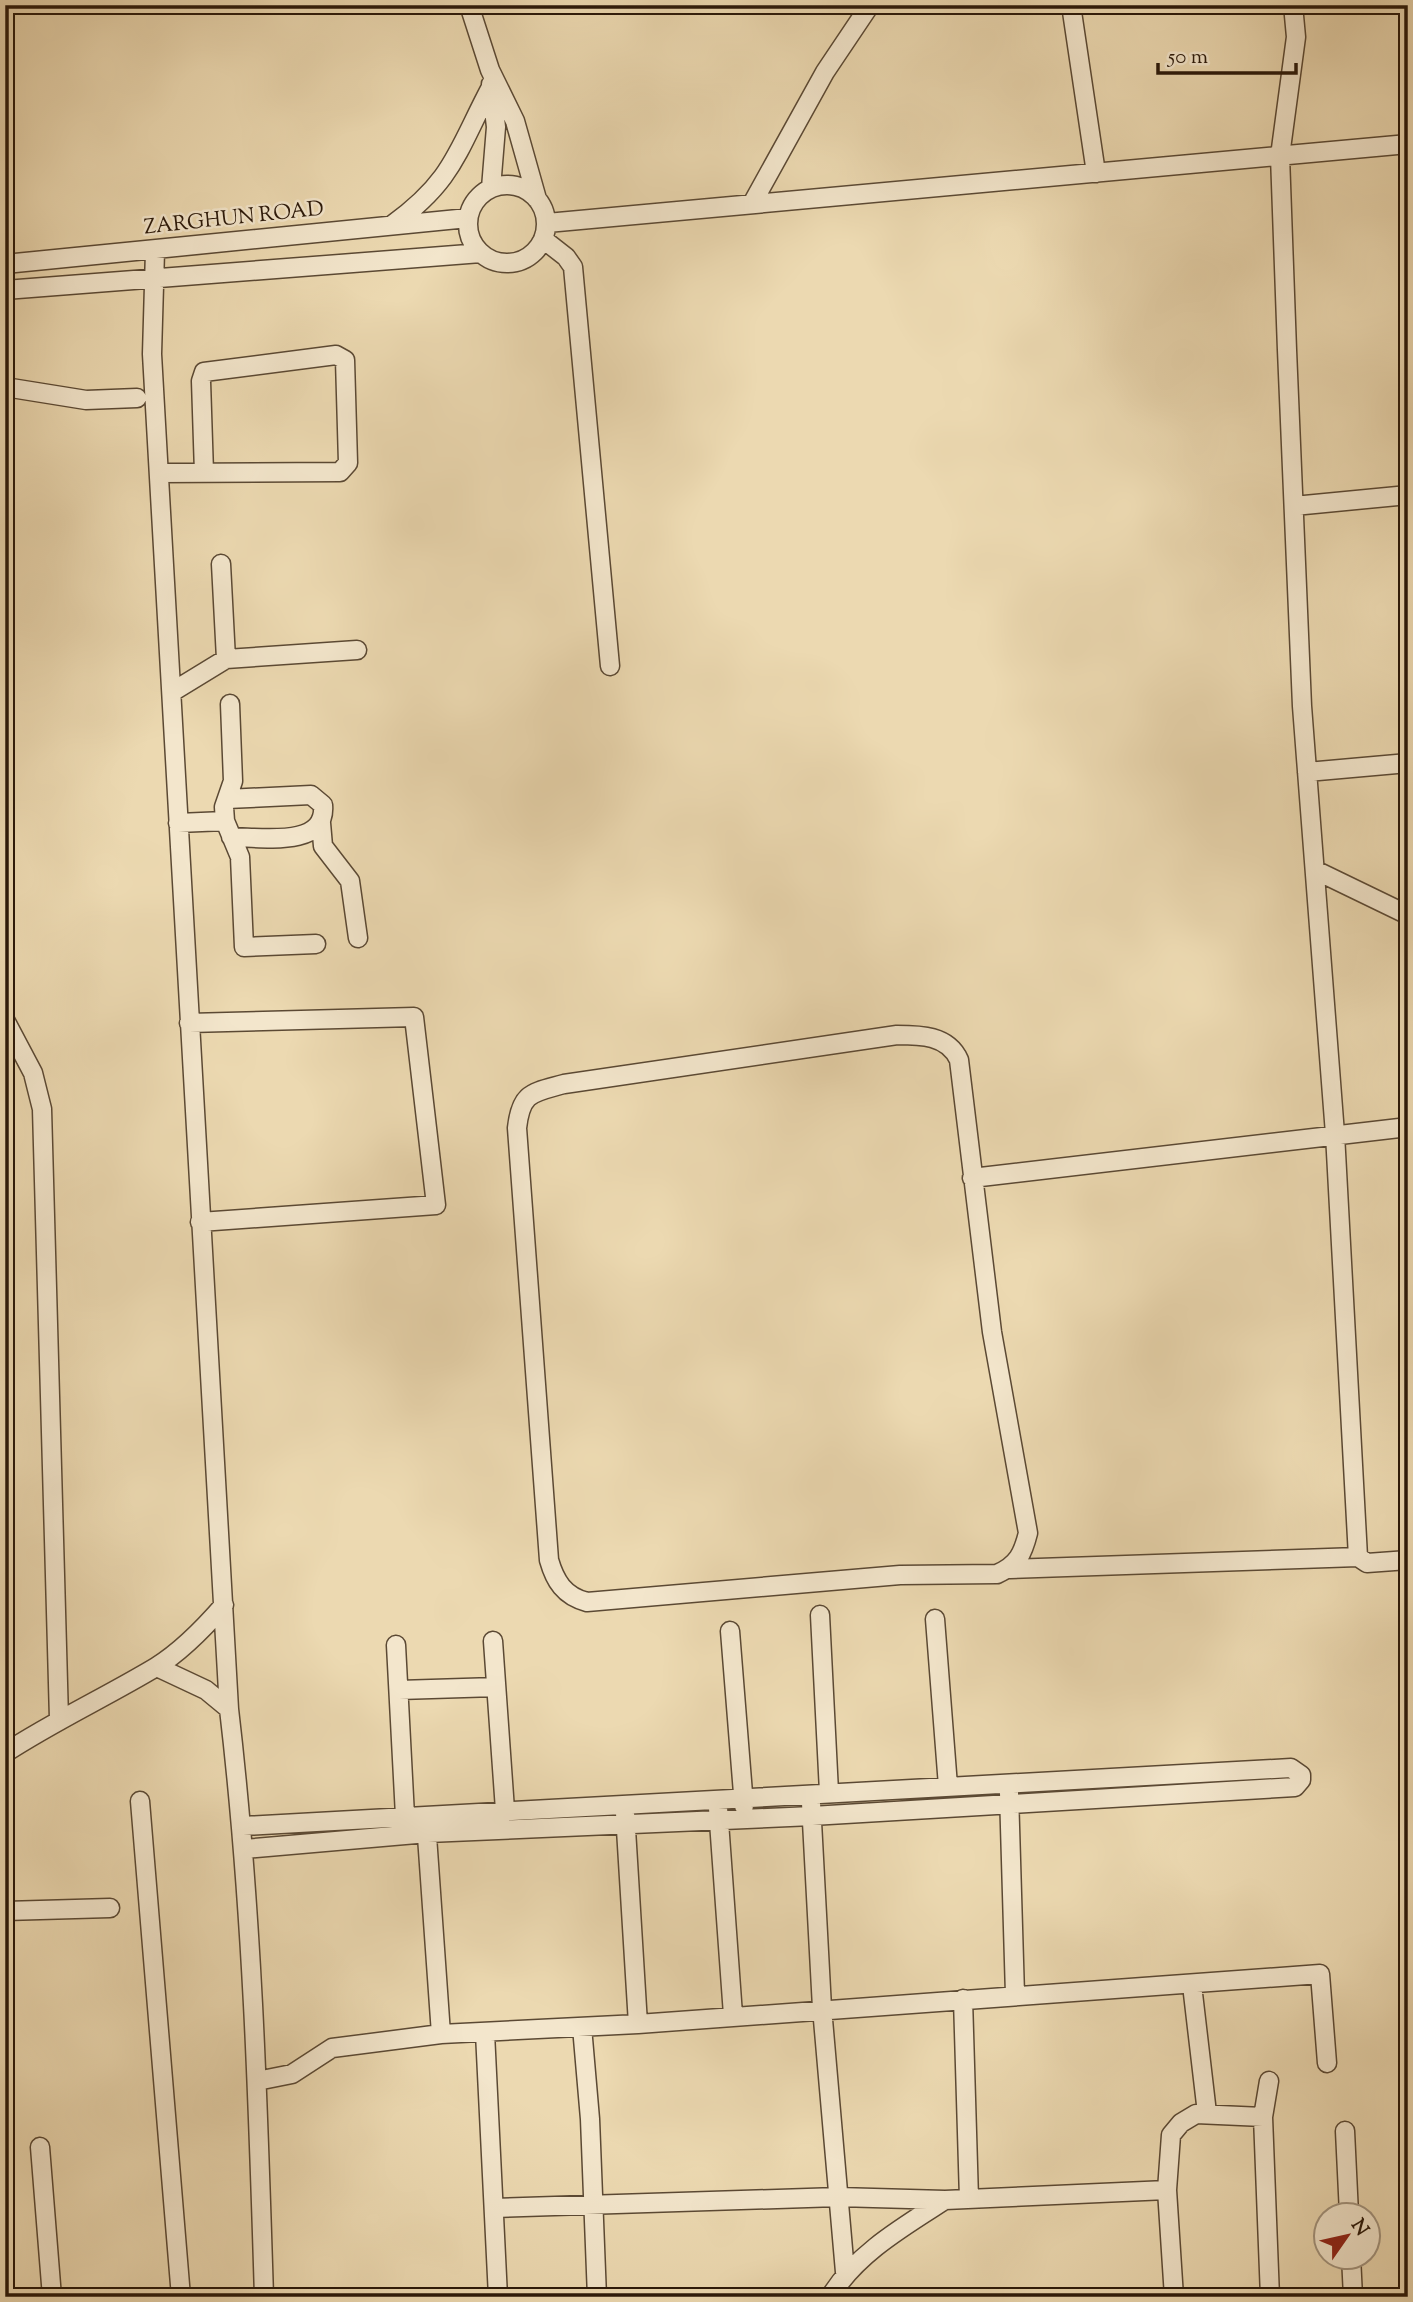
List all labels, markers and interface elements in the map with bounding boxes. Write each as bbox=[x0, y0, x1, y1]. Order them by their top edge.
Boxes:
scale bar bbox=[1158, 32, 1296, 76]
text: 50 m bbox=[1167, 43, 1208, 73]
street label: ZARGHUN ROAD bbox=[143, 195, 325, 243]
north arrow bbox=[1312, 2200, 1382, 2270]
text: N bbox=[1344, 2214, 1374, 2242]

